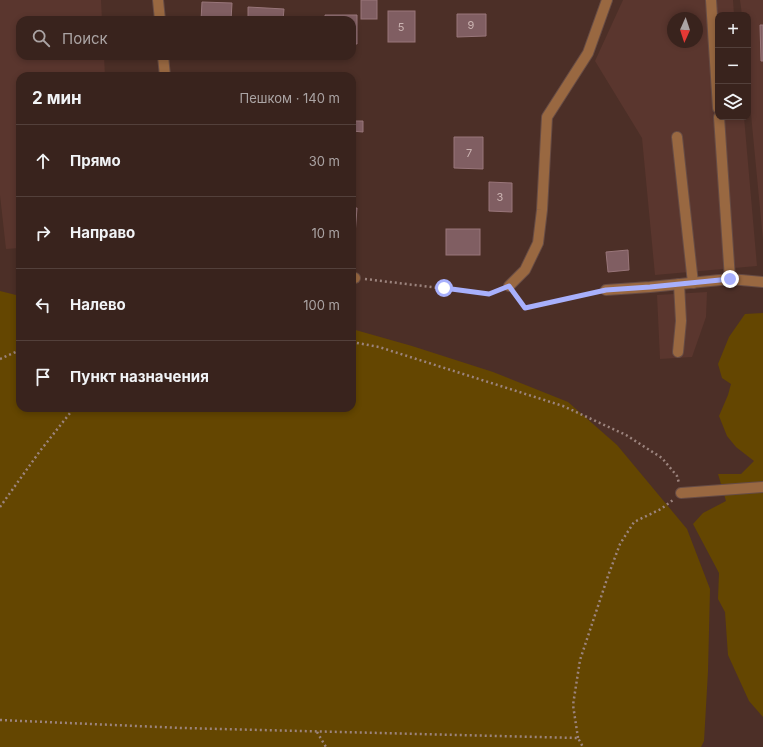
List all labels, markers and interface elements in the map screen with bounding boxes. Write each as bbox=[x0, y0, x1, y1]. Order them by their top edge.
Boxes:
north arrow bbox=[667, 12, 703, 48]
map controls bbox=[715, 12, 751, 120]
button: + bbox=[715, 12, 751, 48]
search box bbox=[16, 16, 356, 60]
house number: 9 bbox=[468, 18, 475, 32]
house number: 5 bbox=[398, 20, 405, 34]
icon: search bbox=[30, 27, 52, 49]
text: Поиск bbox=[62, 29, 108, 48]
button: − bbox=[715, 48, 751, 84]
button: layers bbox=[715, 84, 751, 120]
text: 2 мин bbox=[32, 88, 82, 108]
text: Пешком · 140 m bbox=[240, 90, 340, 106]
house number: 7 bbox=[466, 146, 472, 160]
icon: ahead bbox=[32, 150, 54, 172]
text: Прямо bbox=[70, 151, 121, 170]
text: 30 m bbox=[309, 153, 340, 169]
house number: 3 bbox=[497, 190, 504, 204]
icon: right bbox=[32, 222, 54, 244]
text: Направо bbox=[70, 223, 135, 242]
text: 10 m bbox=[311, 225, 340, 241]
route end bbox=[721, 270, 739, 288]
route start bbox=[435, 279, 453, 297]
icon: left bbox=[32, 294, 54, 316]
text: Налево bbox=[70, 295, 126, 314]
text: 100 m bbox=[303, 297, 340, 313]
icon: arrive bbox=[32, 366, 54, 388]
text: Пункт назначения bbox=[70, 367, 209, 386]

